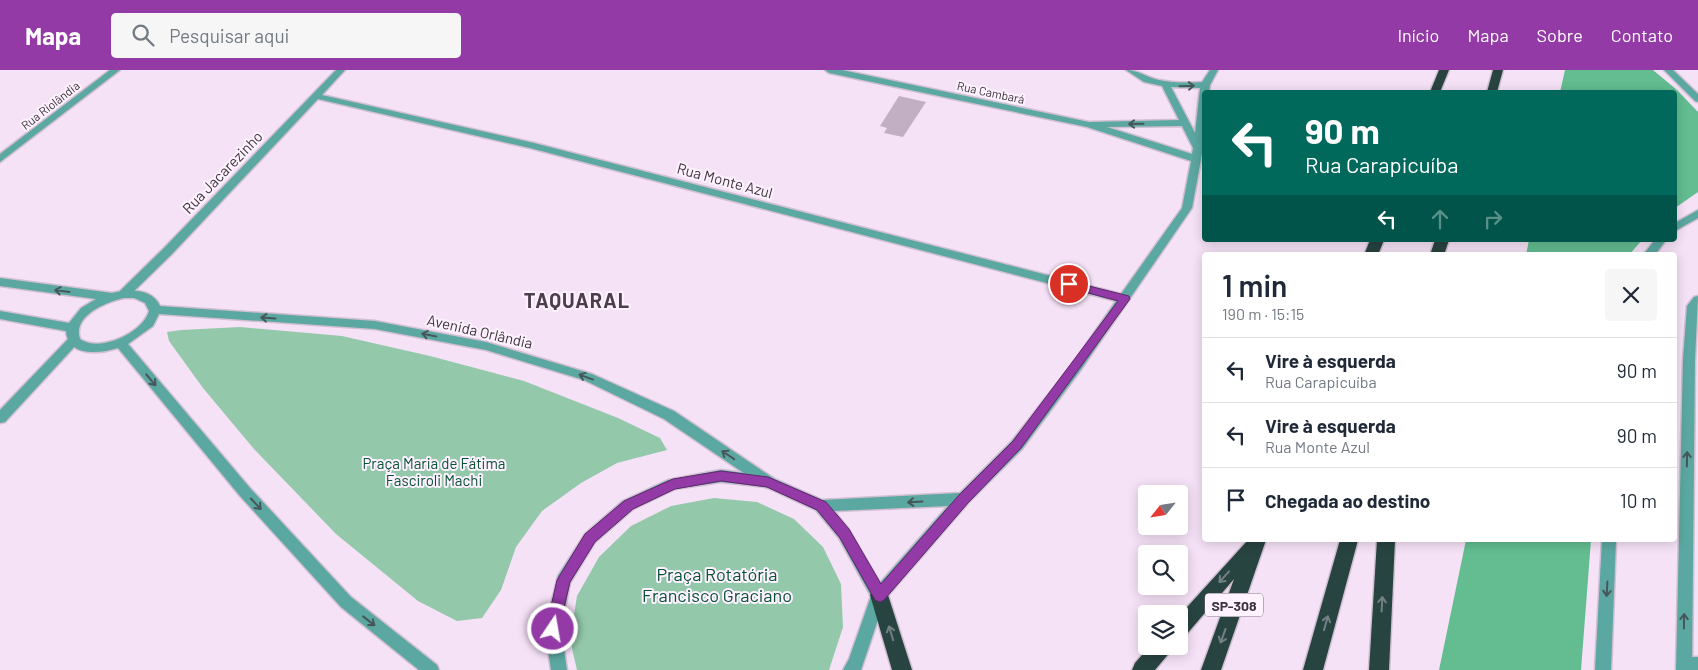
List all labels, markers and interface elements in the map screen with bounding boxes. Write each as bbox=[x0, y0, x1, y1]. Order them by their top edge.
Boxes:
search box bbox=[111, 13, 461, 58]
text: Mapa bbox=[25, 21, 81, 50]
icon: search bbox=[129, 21, 157, 49]
text: Pesquisar aqui bbox=[169, 24, 289, 47]
text: Início bbox=[1397, 24, 1439, 46]
text: Mapa bbox=[1467, 24, 1509, 46]
text: Sobre bbox=[1537, 24, 1583, 46]
text: Contato bbox=[1611, 24, 1673, 46]
street label: Rua Riolândia bbox=[18, 78, 82, 132]
street label: Rua Cambará bbox=[956, 78, 1026, 106]
one-way arrow bbox=[1178, 81, 1194, 91]
text: 90 m bbox=[1305, 109, 1380, 151]
icon: left bbox=[1222, 110, 1287, 175]
one-way arrow bbox=[1129, 120, 1145, 129]
street label: Rua Jacarezinho bbox=[178, 127, 266, 217]
text: Rua Carapicuíba bbox=[1305, 151, 1458, 177]
street label: Rua Monte Azul bbox=[675, 159, 775, 201]
icon: left bbox=[1373, 205, 1401, 233]
icon: ahead bbox=[1426, 205, 1454, 233]
icon: right bbox=[1479, 205, 1507, 233]
pin bbox=[1048, 263, 1090, 305]
text: 1 min bbox=[1222, 267, 1287, 303]
button: close bbox=[1605, 269, 1657, 321]
icon: arrive bbox=[1055, 270, 1083, 298]
one-way arrow bbox=[55, 286, 71, 296]
district label: TAQUARAL bbox=[524, 288, 630, 312]
text: 190 m · 15:15 bbox=[1222, 304, 1304, 323]
street label: Avenida Orlândia bbox=[425, 310, 535, 352]
one-way arrow bbox=[260, 313, 276, 322]
one-way arrow bbox=[421, 330, 437, 340]
text: Vire à esquerda bbox=[1265, 349, 1396, 372]
icon: left bbox=[1222, 356, 1250, 384]
text: 90 m bbox=[1617, 359, 1657, 382]
one-way arrow bbox=[579, 372, 594, 381]
text: Rua Carapicuíba bbox=[1265, 372, 1377, 391]
one-way arrow bbox=[146, 373, 157, 386]
text: Vire à esquerda bbox=[1265, 414, 1396, 437]
icon: left bbox=[1222, 421, 1250, 449]
text: 90 m bbox=[1617, 424, 1657, 447]
text: Rua Monte Azul bbox=[1265, 437, 1370, 456]
one-way arrow bbox=[721, 450, 735, 460]
one-way arrow bbox=[1682, 451, 1692, 468]
park label: Praça Maria de Fátima Fasciroli Machi bbox=[362, 454, 506, 489]
north arrow bbox=[1138, 485, 1188, 535]
map controls bbox=[1138, 485, 1188, 655]
icon: arrive bbox=[1222, 486, 1250, 514]
text: Chegada ao destino bbox=[1265, 489, 1430, 512]
text: 10 m bbox=[1620, 489, 1657, 512]
one-way arrow bbox=[907, 497, 923, 506]
one-way arrow bbox=[250, 498, 262, 511]
button: search bbox=[1138, 545, 1188, 595]
park label: Praça Rotatória Francisco Graciano bbox=[642, 563, 792, 606]
one-way arrow bbox=[1219, 571, 1230, 584]
one-way arrow bbox=[1602, 580, 1611, 596]
road number: SP-308 bbox=[1205, 594, 1263, 616]
one-way arrow bbox=[1378, 596, 1387, 612]
position arrow bbox=[526, 602, 578, 654]
button: layers bbox=[1138, 605, 1188, 655]
one-way arrow bbox=[1680, 614, 1689, 630]
one-way arrow bbox=[362, 615, 375, 626]
one-way arrow bbox=[1322, 615, 1331, 631]
one-way arrow bbox=[885, 625, 895, 641]
one-way arrow bbox=[1218, 628, 1227, 643]

